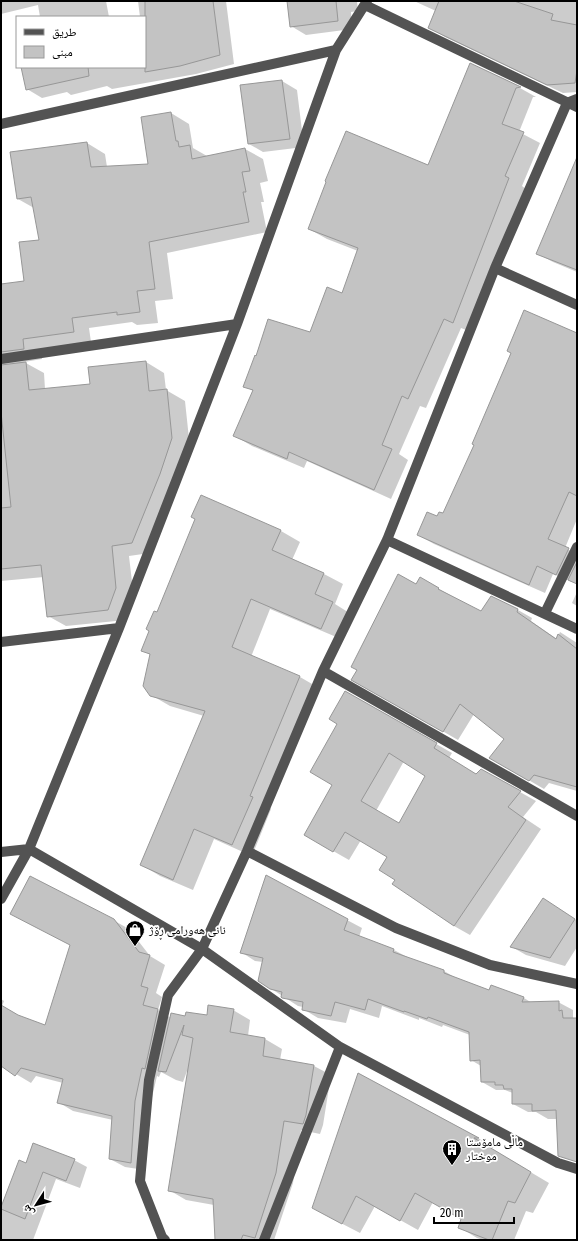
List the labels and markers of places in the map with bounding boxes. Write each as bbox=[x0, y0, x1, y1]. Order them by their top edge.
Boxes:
shop icon: نانی هەورامی ڕۆژ bbox=[124, 919, 146, 947]
place label: نانی هەورامی ڕۆژ bbox=[148, 923, 226, 940]
place label: ماڵى مامۆستا موختار bbox=[465, 1134, 523, 1163]
building icon: ماڵى مامۆستا موختار bbox=[441, 1138, 463, 1166]

